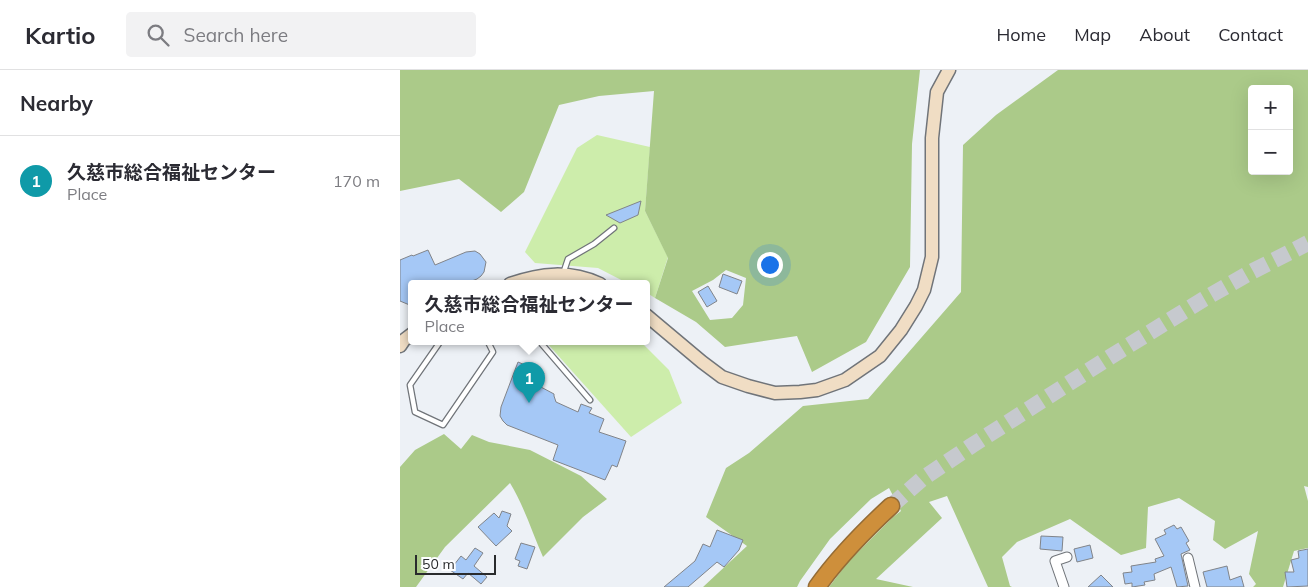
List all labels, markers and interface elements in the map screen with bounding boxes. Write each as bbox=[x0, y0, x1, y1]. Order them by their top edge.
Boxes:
search box bbox=[126, 12, 476, 57]
text: Kartio bbox=[25, 20, 96, 50]
icon: search bbox=[144, 21, 172, 49]
text: Search here bbox=[184, 23, 288, 47]
text: Home bbox=[996, 23, 1046, 46]
text: Map bbox=[1074, 23, 1111, 46]
text: About bbox=[1139, 23, 1190, 46]
text: Contact bbox=[1218, 23, 1283, 46]
map controls bbox=[1248, 85, 1293, 175]
button: + bbox=[1248, 85, 1293, 130]
text: Nearby bbox=[20, 90, 93, 116]
button: − bbox=[1248, 130, 1293, 175]
text: 久慈市総合福祉センター bbox=[67, 160, 276, 184]
text: 1 bbox=[31, 171, 41, 191]
text: 170 m bbox=[333, 171, 380, 191]
text: Place bbox=[67, 184, 107, 204]
your location bbox=[757, 252, 783, 278]
popup bbox=[408, 280, 650, 345]
text: 久慈市総合福祉センター bbox=[424, 292, 634, 316]
text: Place bbox=[424, 316, 465, 336]
pin: 1 bbox=[513, 362, 545, 403]
scale bar bbox=[415, 552, 496, 575]
text: 50 m bbox=[422, 555, 455, 573]

